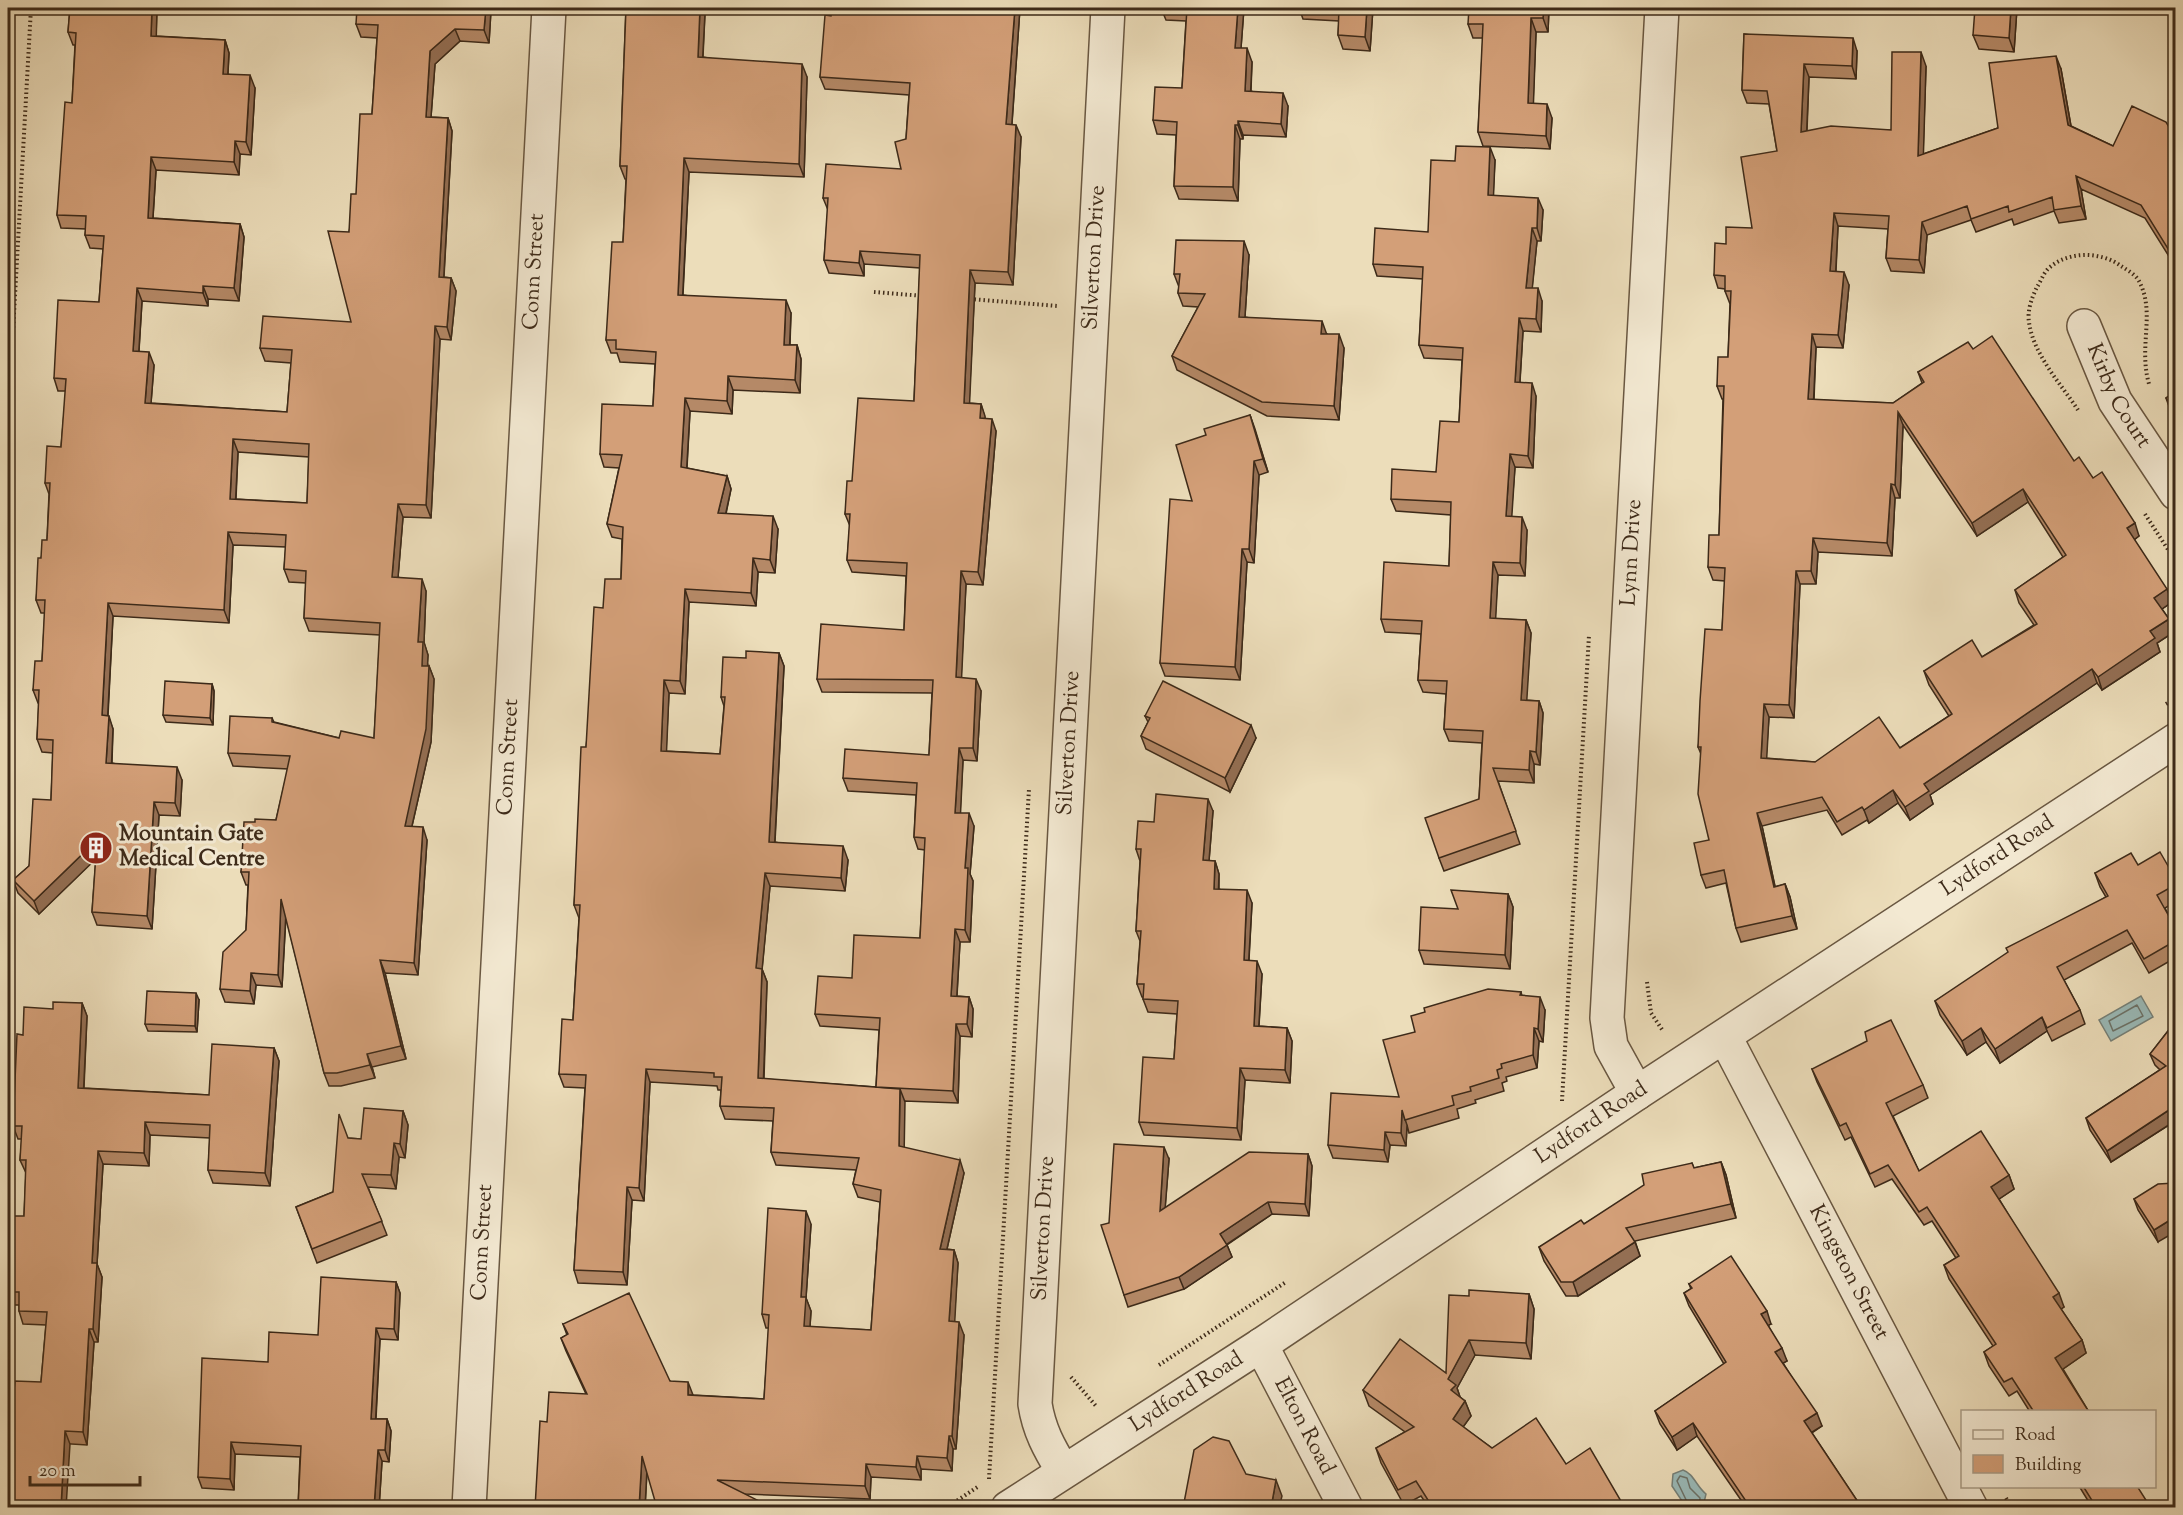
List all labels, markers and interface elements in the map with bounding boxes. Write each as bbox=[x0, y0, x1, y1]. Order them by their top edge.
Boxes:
street label: Silverton Drive bbox=[1075, 184, 1115, 331]
street label: Conn Street bbox=[516, 212, 554, 331]
street label: Kirby Court bbox=[2077, 339, 2159, 455]
street label: Lynn Drive bbox=[1613, 498, 1651, 607]
street label: Silverton Drive bbox=[1050, 670, 1089, 816]
street label: Conn Street bbox=[490, 697, 528, 816]
street label: Lydford Road bbox=[1935, 808, 2061, 906]
place label: Mountain Gate Medical Centre bbox=[119, 819, 265, 876]
building icon: Mountain Gate Medical Centre bbox=[78, 830, 114, 866]
street label: Lydford Road bbox=[1529, 1074, 1654, 1173]
street label: Silverton Drive bbox=[1024, 1155, 1064, 1302]
street label: Conn Street bbox=[464, 1183, 502, 1302]
street label: Kingston Street bbox=[1800, 1200, 1897, 1346]
street label: Lydford Road bbox=[1124, 1344, 1250, 1441]
street label: Elton Road bbox=[1265, 1372, 1342, 1481]
legend bbox=[1961, 1410, 2156, 1488]
text: Road bbox=[2015, 1423, 2055, 1449]
scale bar bbox=[30, 1449, 140, 1487]
text: Building bbox=[2015, 1453, 2081, 1479]
text: 20 m bbox=[39, 1459, 76, 1485]

